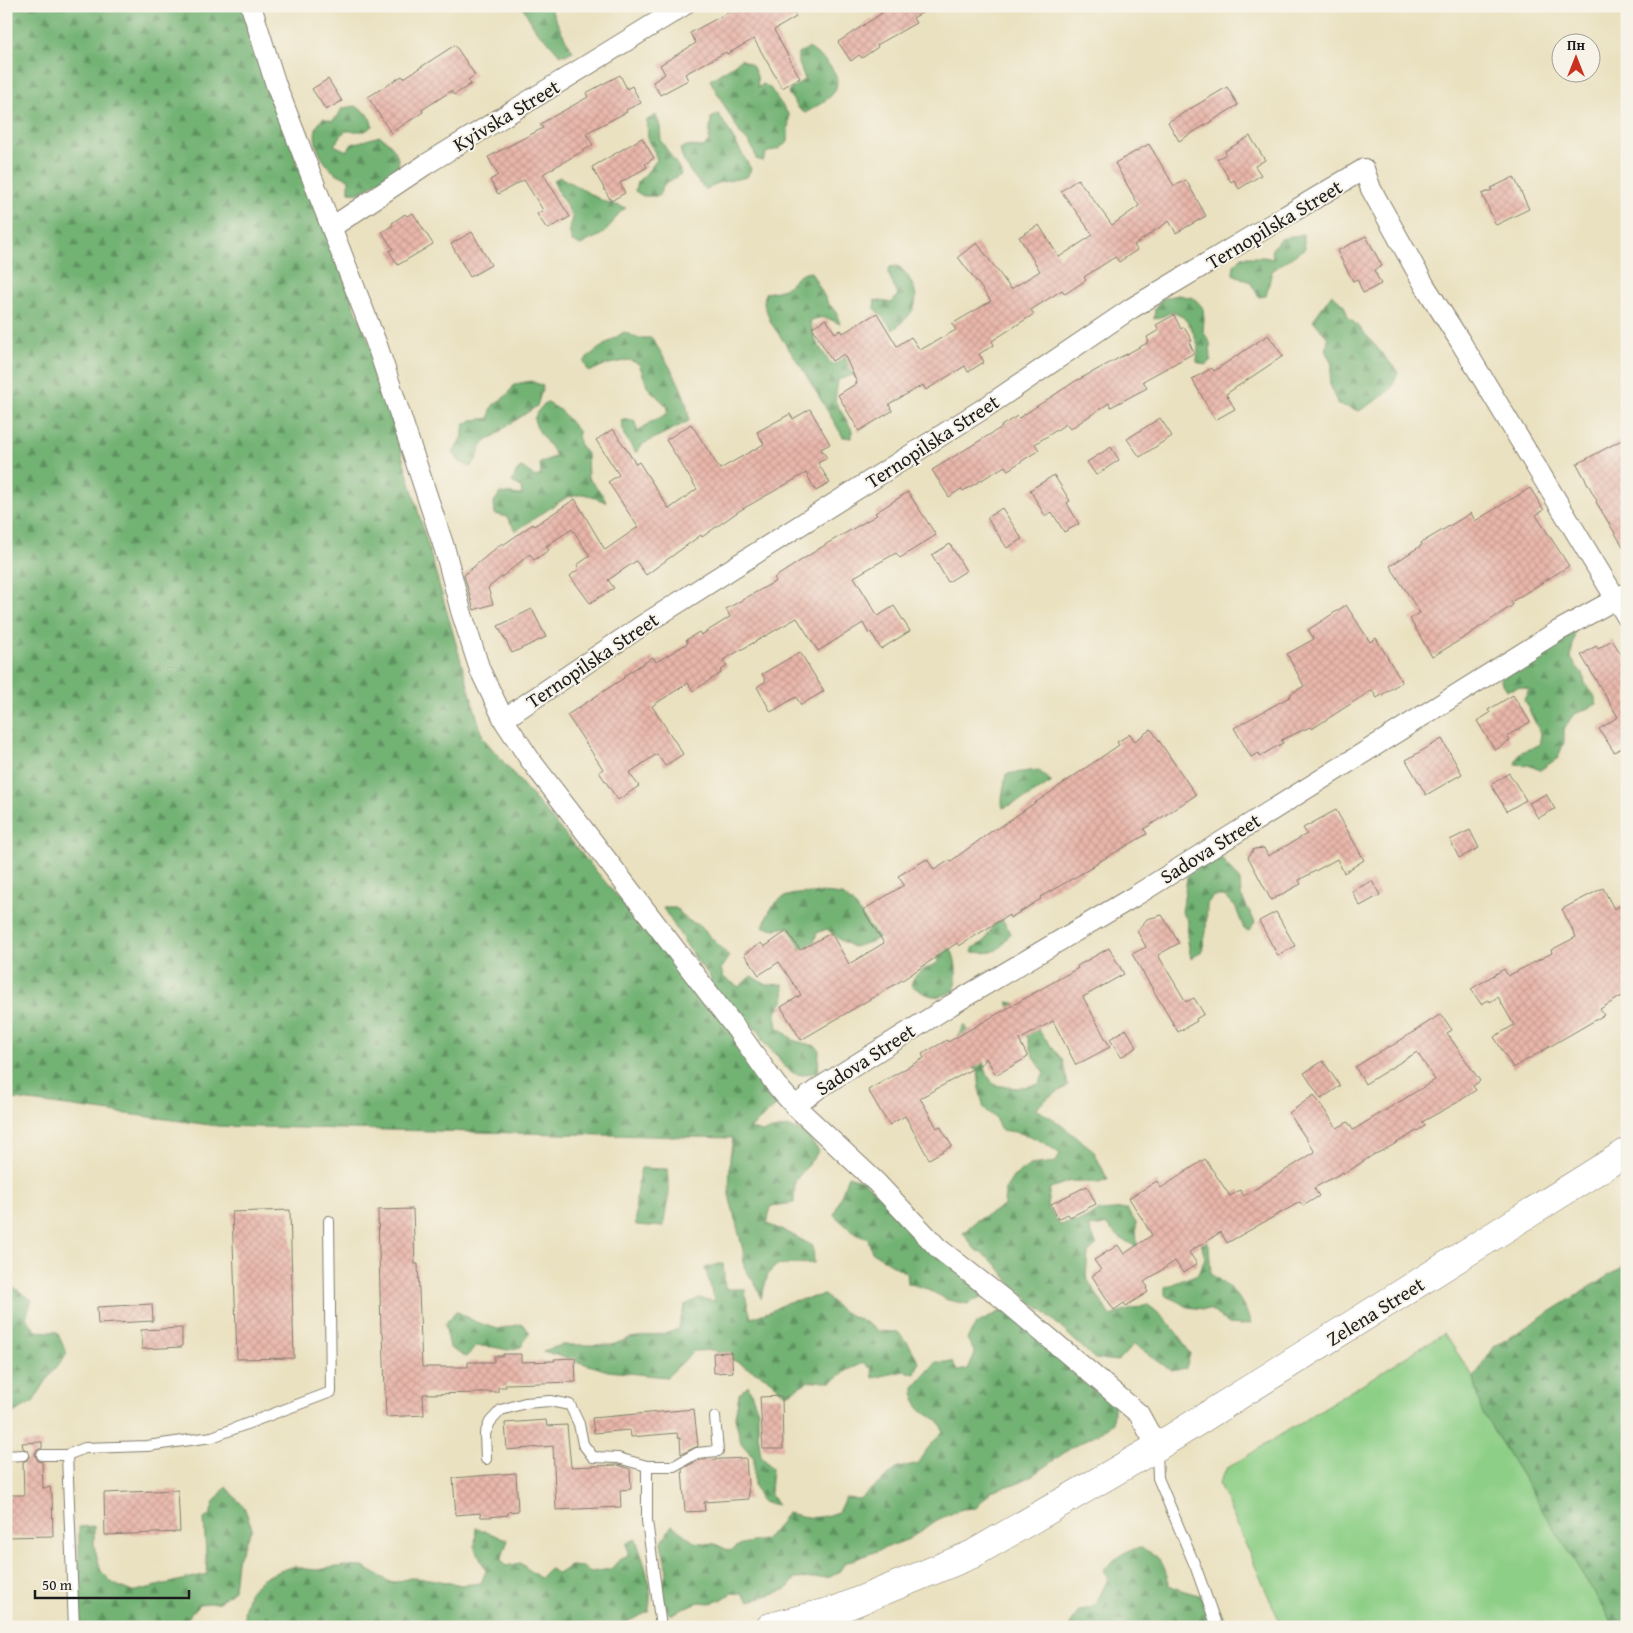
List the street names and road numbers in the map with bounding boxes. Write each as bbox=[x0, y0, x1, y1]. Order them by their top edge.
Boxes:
street label: Kyivska Street bbox=[447, 72, 565, 158]
street label: Ternopilska Street bbox=[1201, 172, 1347, 276]
street label: Ternopilska Street bbox=[859, 387, 1005, 495]
street label: Ternopilska Street bbox=[520, 605, 664, 715]
street label: Sadova Street bbox=[1154, 806, 1266, 890]
street label: Sadova Street bbox=[809, 1016, 921, 1102]
street label: Zelena Street bbox=[1320, 1269, 1430, 1353]

